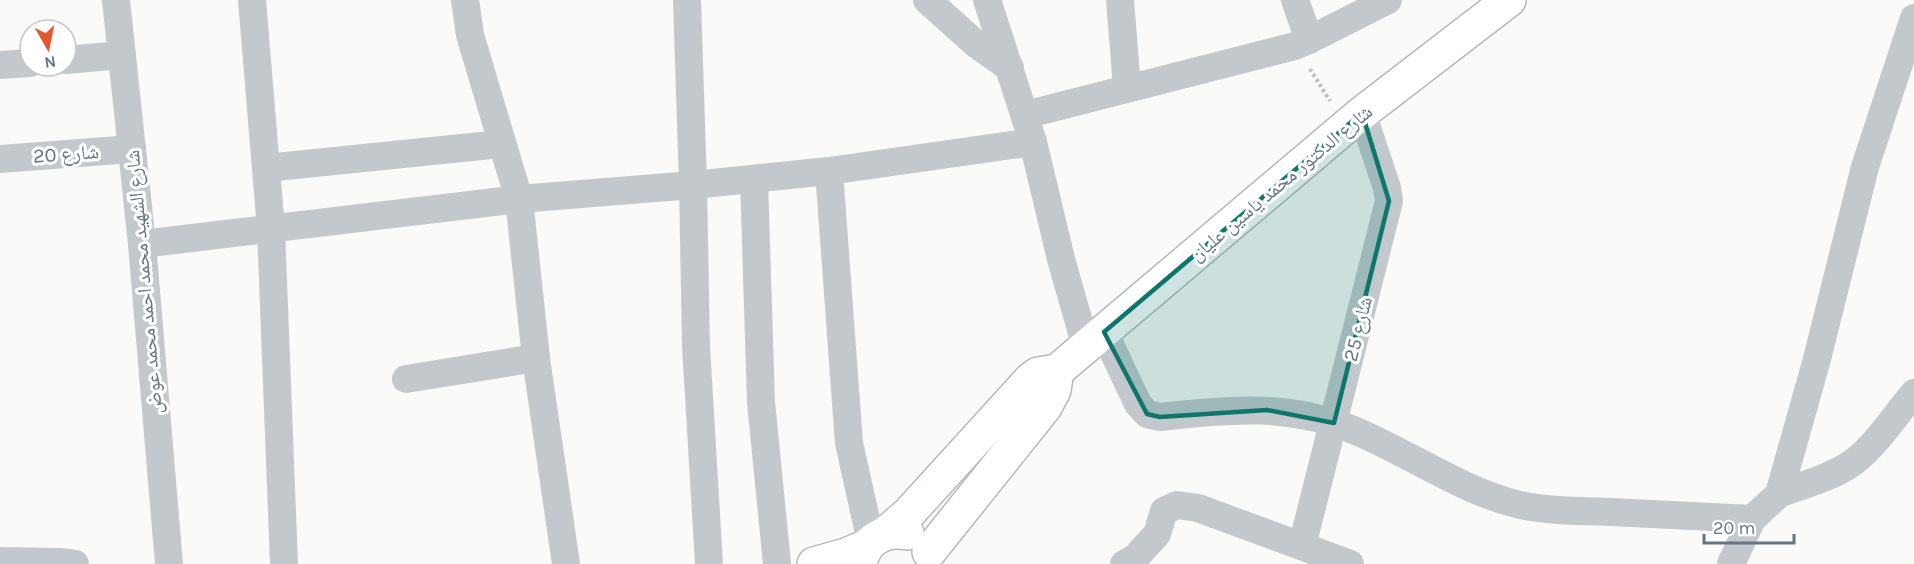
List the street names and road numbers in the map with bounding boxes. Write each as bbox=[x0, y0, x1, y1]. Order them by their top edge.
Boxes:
street label: شارع الدكتور محمد ياسين عليان bbox=[1185, 100, 1378, 267]
street label: شارع 20 bbox=[32, 140, 100, 169]
street label: شارع الشهيد محمد احمد محمد عوض bbox=[121, 149, 168, 415]
street label: شارع 25 bbox=[1339, 294, 1378, 364]

